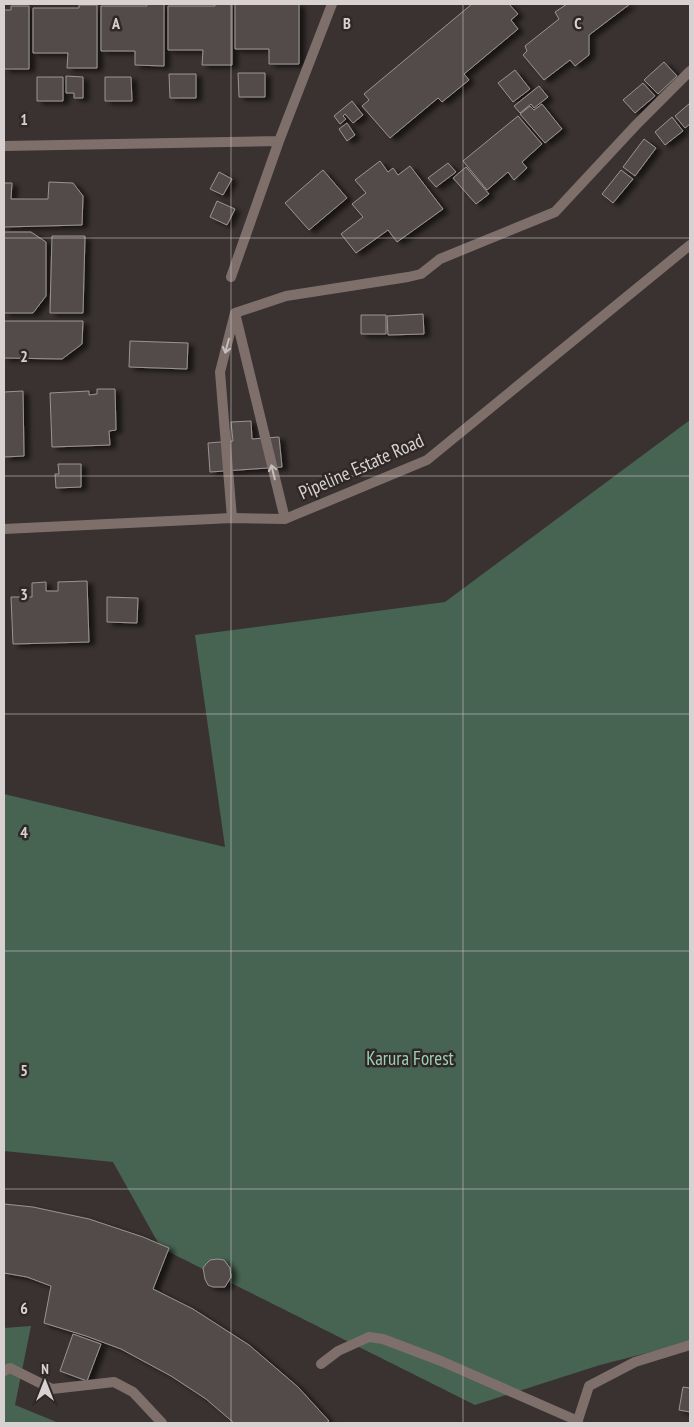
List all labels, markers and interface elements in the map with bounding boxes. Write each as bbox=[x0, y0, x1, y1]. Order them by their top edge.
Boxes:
text: A bbox=[111, 13, 121, 33]
text: B bbox=[343, 13, 351, 33]
text: C bbox=[574, 13, 582, 33]
text: 1 bbox=[20, 109, 28, 129]
one-way arrow bbox=[221, 338, 231, 354]
text: 2 bbox=[20, 346, 28, 366]
street label: Pipeline Estate Road bbox=[295, 428, 427, 504]
one-way arrow bbox=[268, 464, 277, 480]
text: 3 bbox=[20, 584, 28, 604]
text: 4 bbox=[20, 822, 28, 842]
park label: Karura Forest bbox=[366, 1046, 455, 1070]
text: 5 bbox=[20, 1060, 28, 1080]
text: 6 bbox=[20, 1298, 28, 1318]
north arrow bbox=[20, 1357, 70, 1407]
text: N bbox=[41, 1360, 49, 1378]

